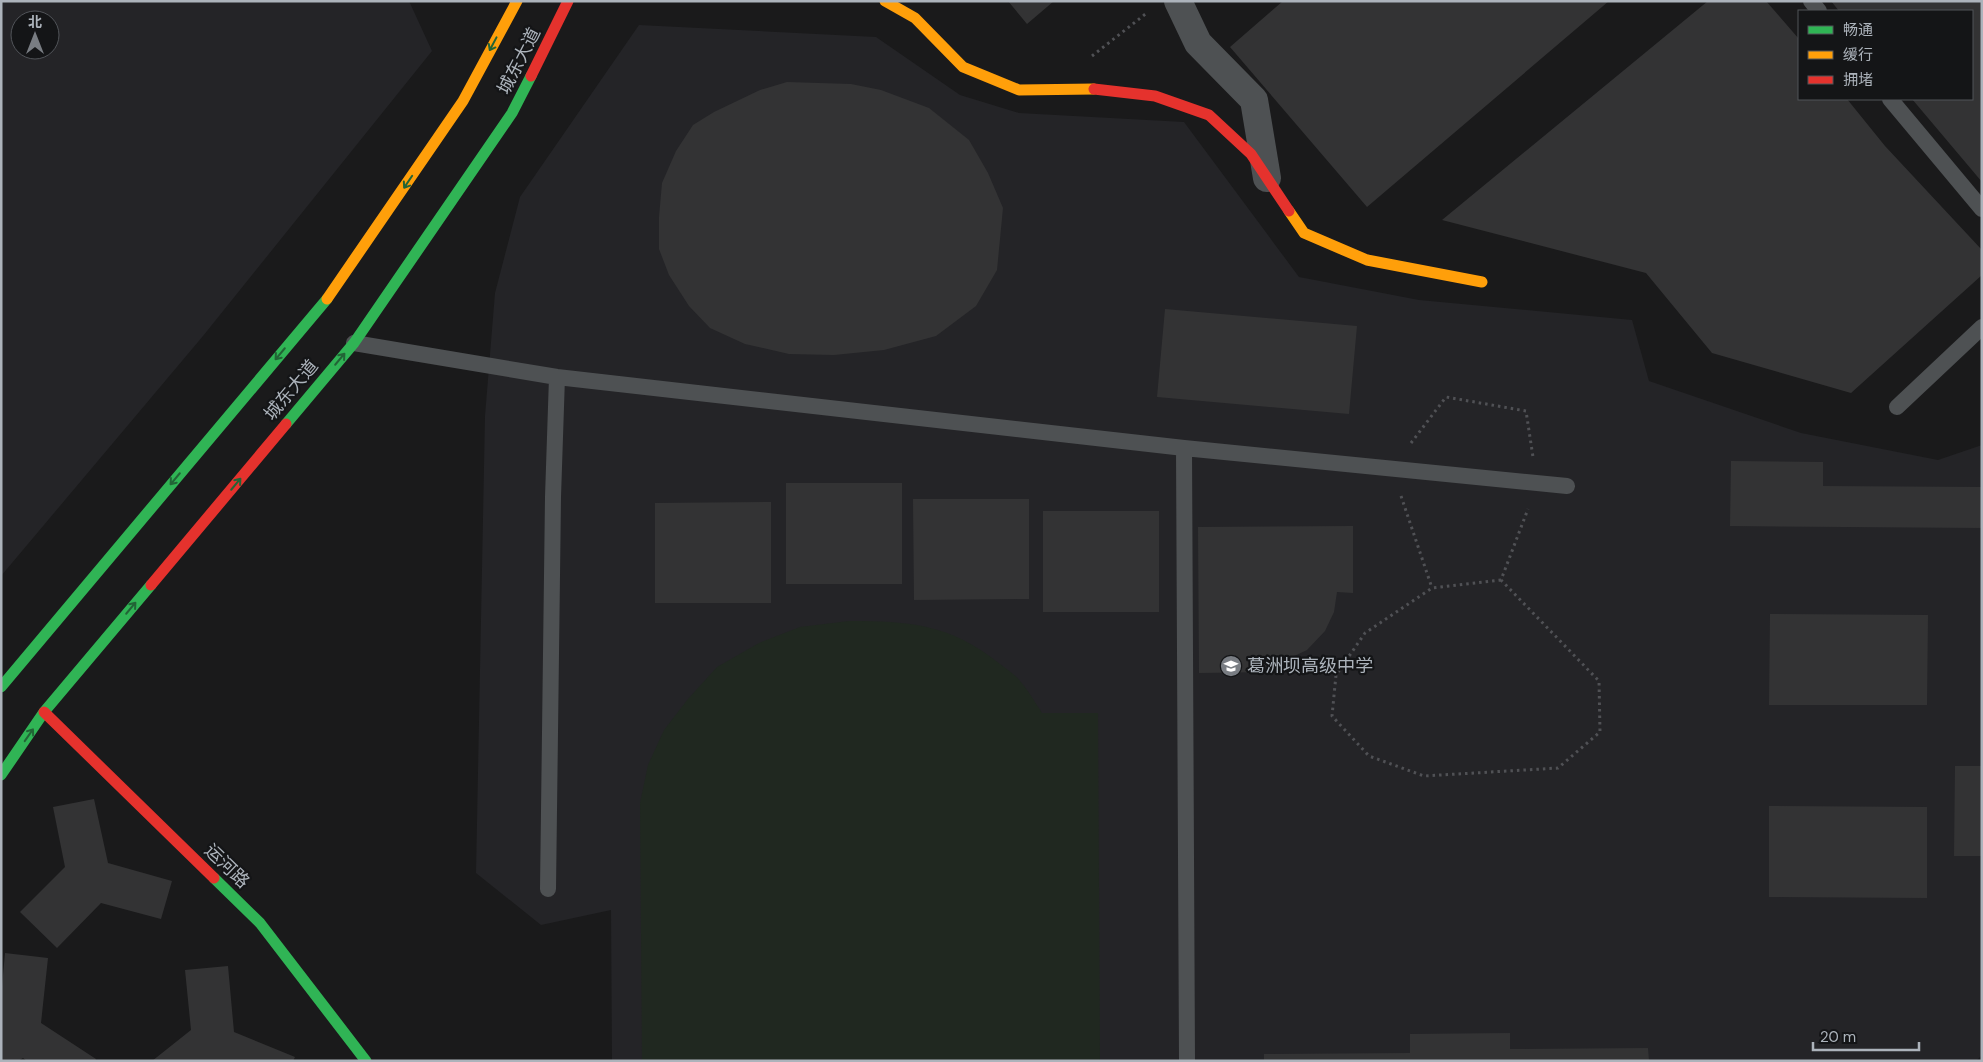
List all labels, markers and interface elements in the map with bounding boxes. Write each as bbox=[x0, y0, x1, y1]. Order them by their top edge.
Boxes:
north arrow bbox=[10, 10, 60, 60]
legend bbox=[1798, 10, 1973, 100]
text: 北 bbox=[28, 13, 42, 31]
text: 畅通 bbox=[1843, 20, 1873, 40]
street label: 城东大道 bbox=[492, 23, 546, 99]
one-way arrow bbox=[488, 36, 498, 51]
text: 缓行 bbox=[1843, 45, 1873, 65]
text: 拥堵 bbox=[1843, 70, 1873, 90]
one-way arrow bbox=[403, 175, 413, 189]
one-way arrow bbox=[274, 348, 286, 361]
one-way arrow bbox=[334, 353, 345, 366]
street label: 城东大道 bbox=[259, 355, 323, 425]
one-way arrow bbox=[169, 472, 181, 485]
one-way arrow bbox=[230, 477, 241, 490]
one-way arrow bbox=[126, 602, 137, 615]
school or university icon: 葛洲坝高级中学 bbox=[1219, 654, 1243, 678]
place label: 葛洲坝高级中学 bbox=[1247, 654, 1373, 678]
one-way arrow bbox=[24, 728, 34, 742]
street label: 运河路 bbox=[199, 839, 255, 893]
scale bar bbox=[1813, 1020, 1919, 1052]
text: 20 m bbox=[1820, 1027, 1856, 1047]

